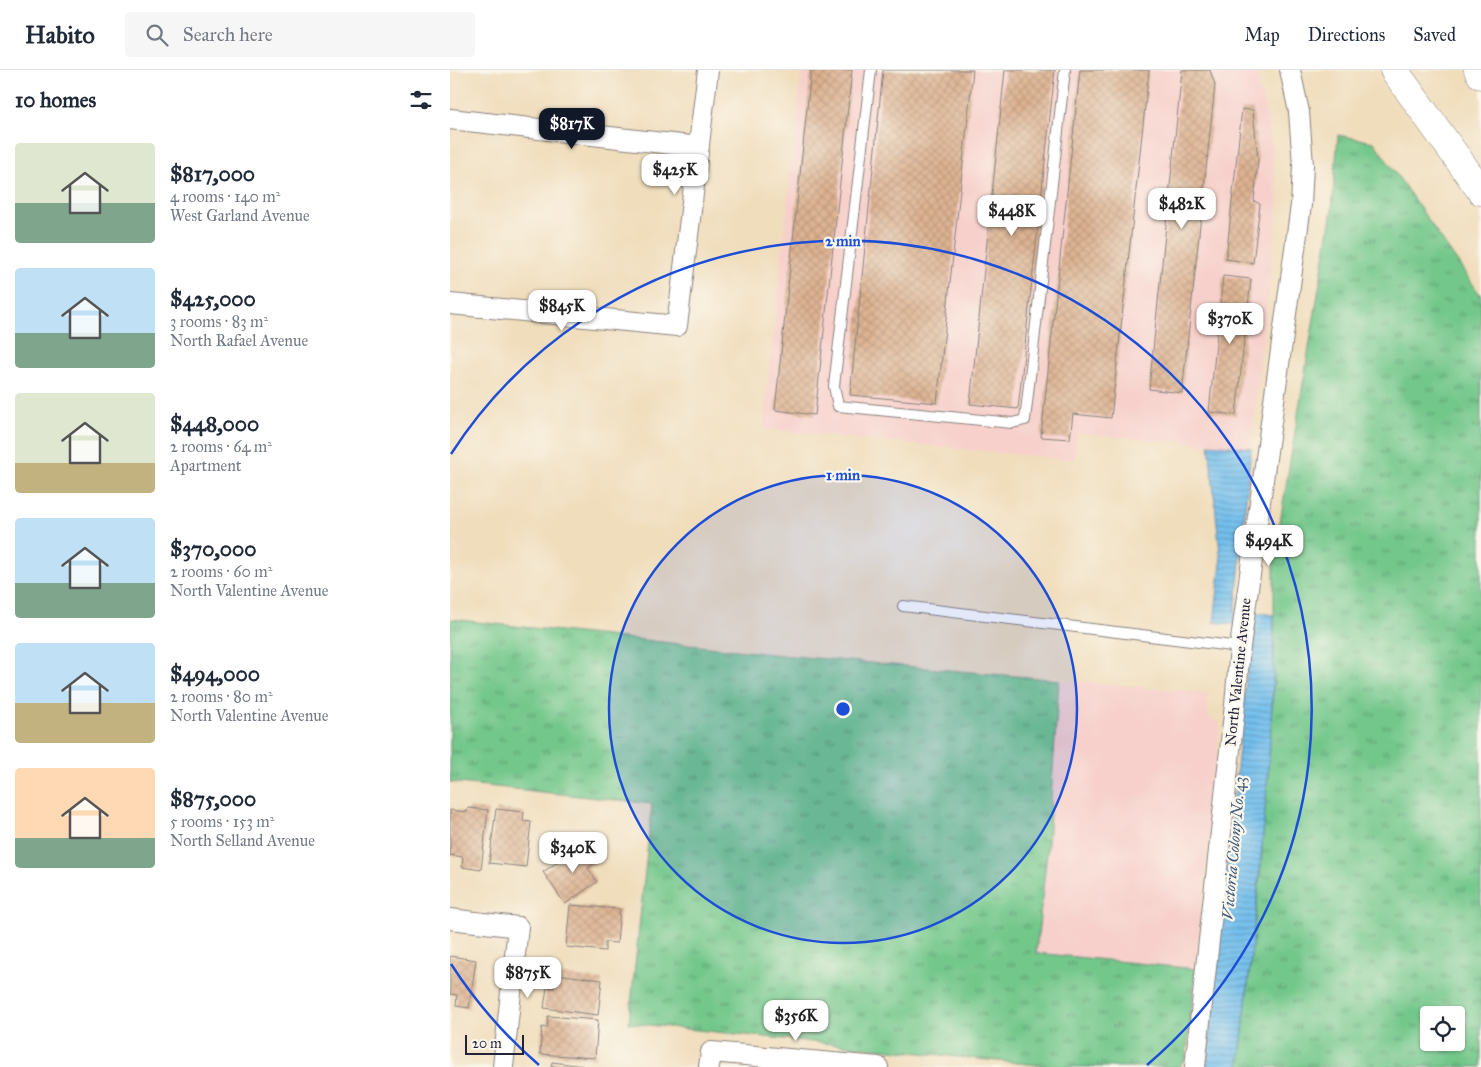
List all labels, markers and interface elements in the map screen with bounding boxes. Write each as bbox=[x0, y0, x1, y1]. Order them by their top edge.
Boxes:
search box bbox=[125, 12, 475, 57]
text: Habito bbox=[25, 20, 95, 50]
icon: search bbox=[143, 21, 171, 49]
text: Search here bbox=[183, 23, 273, 46]
text: Map bbox=[1244, 24, 1280, 46]
text: Directions bbox=[1308, 24, 1385, 46]
text: Saved bbox=[1413, 24, 1456, 46]
icon: filters bbox=[407, 86, 435, 114]
text: 10 homes bbox=[15, 87, 96, 113]
pin: $817K bbox=[537, 108, 607, 150]
text: $817K bbox=[550, 114, 594, 133]
pin: $425K bbox=[640, 154, 710, 196]
text: $425K bbox=[652, 160, 698, 179]
text: $817,000 bbox=[170, 161, 255, 187]
icon: home bbox=[55, 163, 115, 223]
text: 4 rooms · 140 m² bbox=[170, 187, 280, 206]
pin: $482K bbox=[1147, 188, 1217, 230]
pin: $448K bbox=[977, 194, 1047, 237]
text: $482K bbox=[1159, 194, 1205, 213]
text: $448K bbox=[988, 201, 1036, 220]
text: West Garland Avenue bbox=[170, 206, 310, 225]
text: 2 min bbox=[825, 232, 862, 250]
text: $425,000 bbox=[170, 286, 256, 312]
icon: home bbox=[55, 288, 115, 348]
pin: $845K bbox=[527, 290, 597, 332]
text: $845K bbox=[539, 296, 585, 315]
pin: $370K bbox=[1195, 302, 1265, 345]
text: $370K bbox=[1207, 309, 1253, 328]
text: 3 rooms · 83 m² bbox=[170, 312, 268, 331]
text: North Rafael Avenue bbox=[170, 331, 308, 350]
text: $448,000 bbox=[170, 411, 259, 437]
icon: home bbox=[55, 413, 115, 473]
text: 2 rooms · 64 m² bbox=[170, 437, 272, 456]
text: Apartment bbox=[170, 456, 242, 475]
text: 1 min bbox=[826, 466, 861, 484]
pin: $494K bbox=[1234, 524, 1304, 567]
text: $494K bbox=[1245, 531, 1293, 550]
text: $370,000 bbox=[170, 536, 257, 562]
icon: home bbox=[55, 538, 115, 598]
text: 2 rooms · 60 m² bbox=[170, 562, 272, 581]
text: North Valentine Avenue bbox=[170, 581, 328, 600]
street label: North Valentine Avenue bbox=[1221, 597, 1255, 747]
text: $494,000 bbox=[170, 661, 260, 687]
icon: home bbox=[55, 663, 115, 723]
text: 2 rooms · 80 m² bbox=[170, 687, 273, 706]
centre of rings bbox=[834, 700, 852, 718]
text: North Valentine Avenue bbox=[170, 706, 328, 725]
water label: Victoria Colony No. 43 bbox=[1218, 776, 1249, 921]
text: $875,000 bbox=[170, 786, 256, 812]
icon: home bbox=[55, 788, 115, 848]
text: 5 rooms · 153 m² bbox=[170, 812, 274, 831]
text: North Selland Avenue bbox=[170, 831, 315, 850]
pin: $340K bbox=[538, 832, 608, 874]
text: $340K bbox=[550, 838, 596, 857]
pin: $875K bbox=[493, 956, 563, 999]
text: $875K bbox=[505, 963, 551, 982]
pin: $356K bbox=[761, 1000, 831, 1042]
text: $356K bbox=[775, 1006, 818, 1025]
map controls bbox=[1420, 1006, 1465, 1051]
button: locate bbox=[1420, 1006, 1465, 1051]
scale bar bbox=[465, 1032, 524, 1055]
text: 20 m bbox=[472, 1035, 502, 1052]

